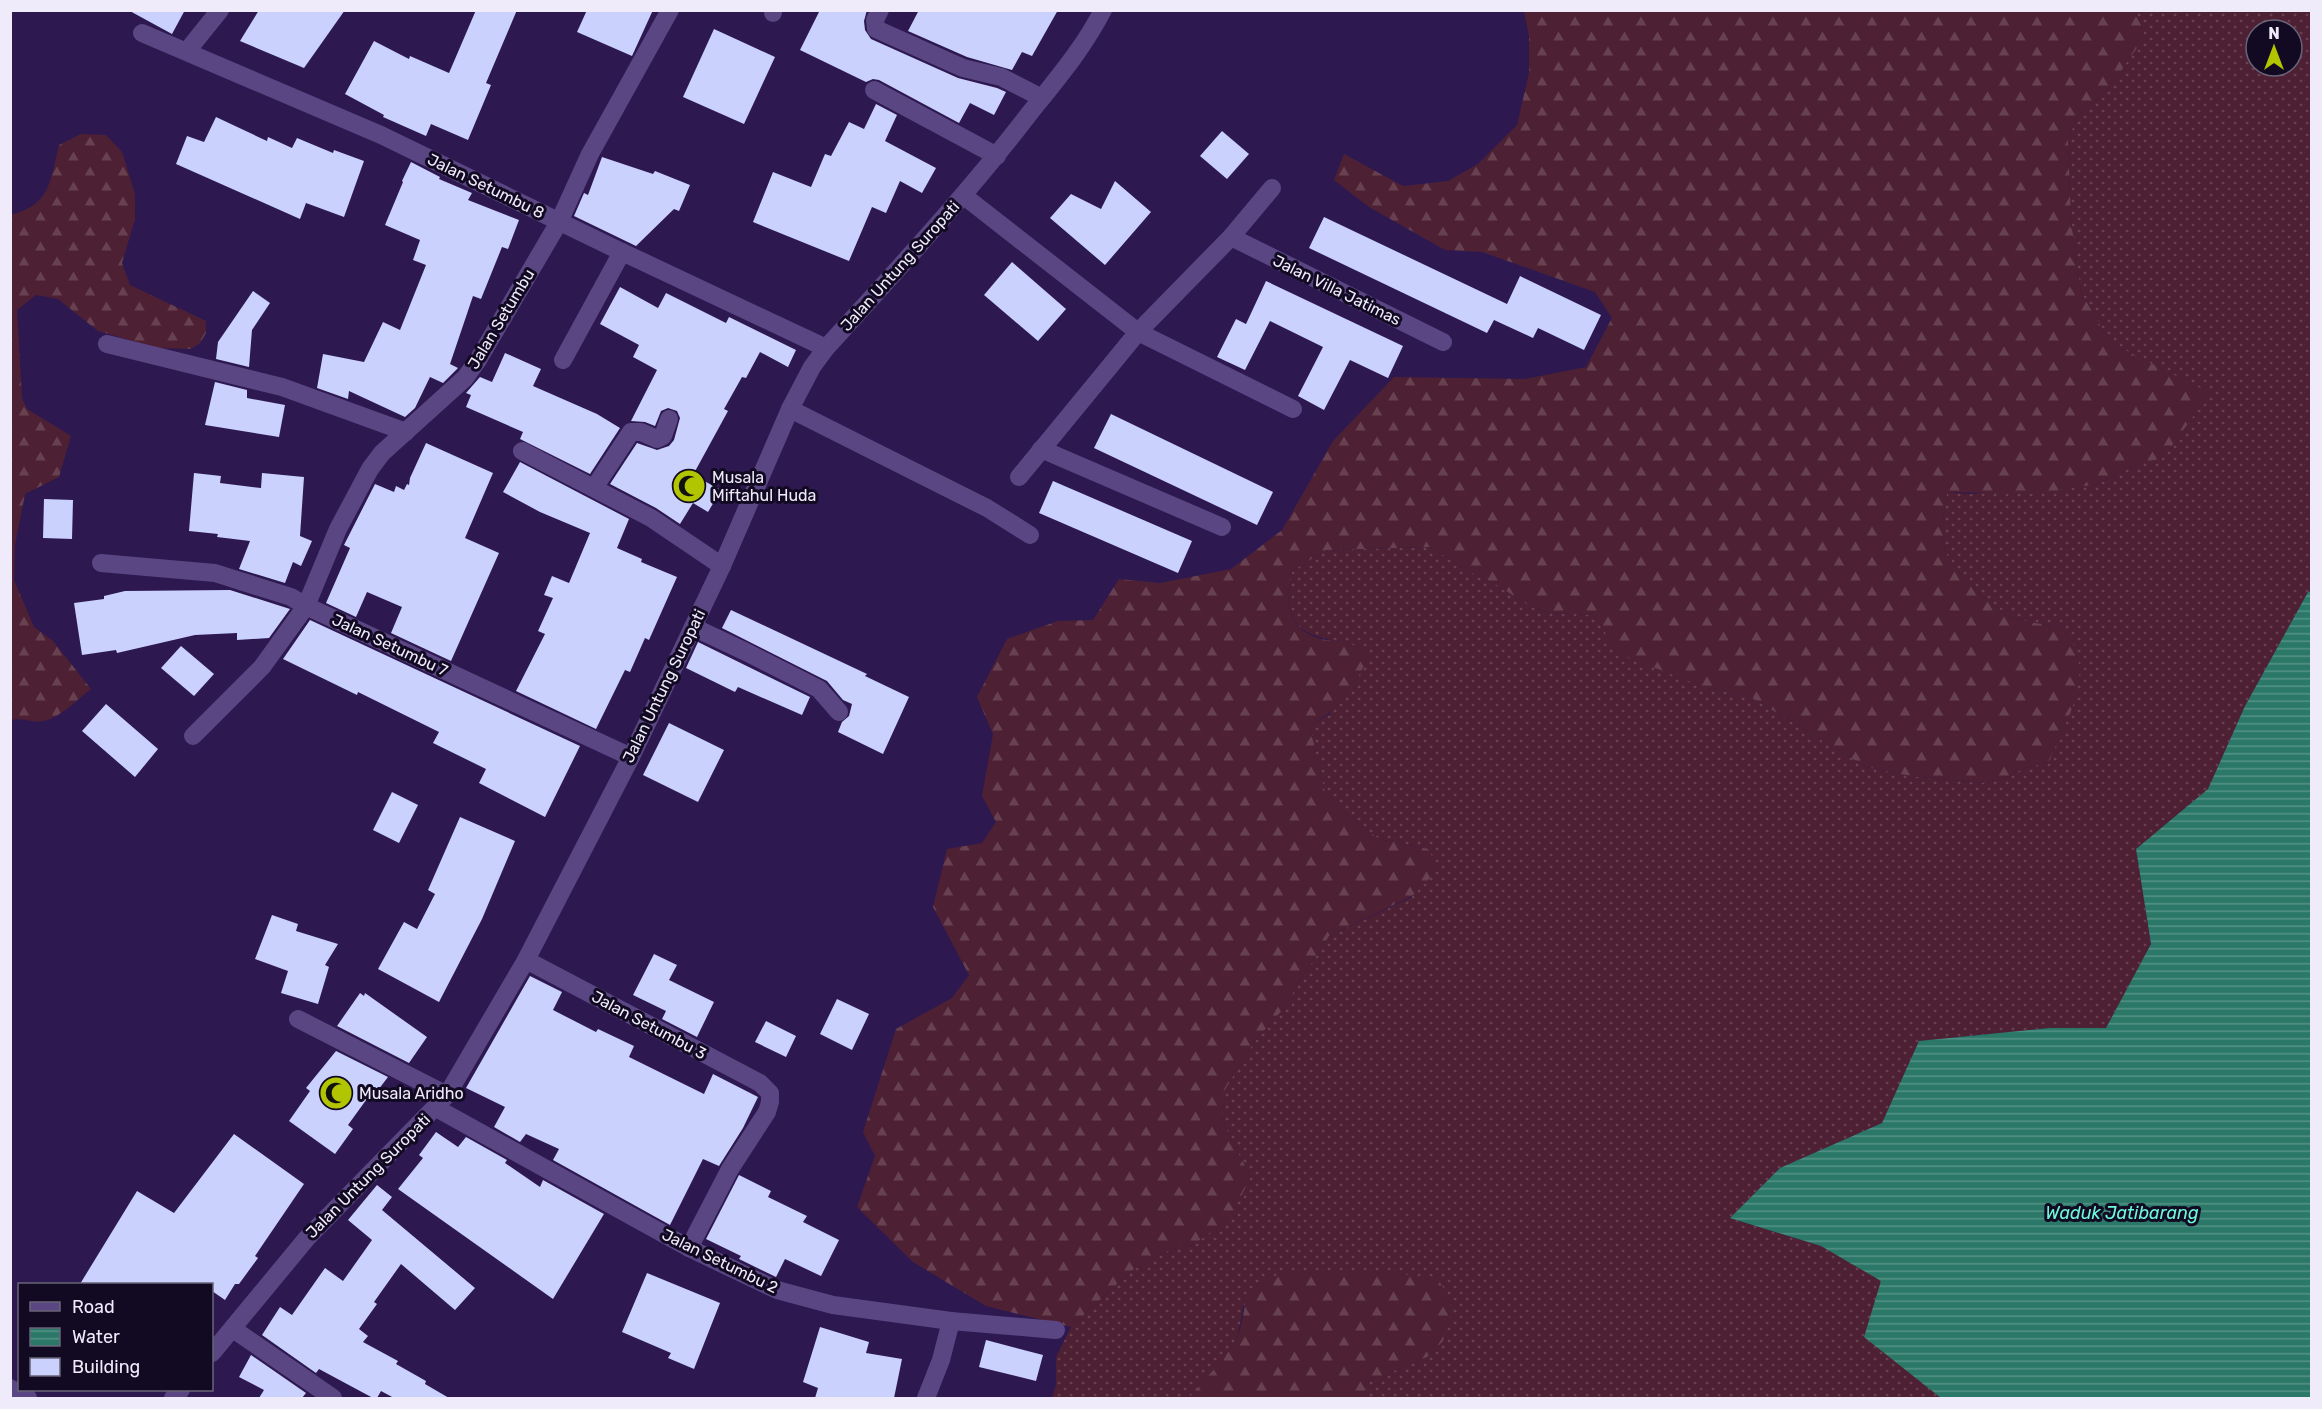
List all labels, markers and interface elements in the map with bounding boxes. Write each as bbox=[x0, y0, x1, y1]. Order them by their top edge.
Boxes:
north arrow bbox=[2244, 18, 2304, 78]
text: N bbox=[2268, 24, 2280, 43]
street label: Jalan Setumbu 8 bbox=[425, 150, 547, 222]
street label: Jalan Untung Suropati bbox=[837, 197, 963, 335]
street label: Jalan Villa Jatimas bbox=[1270, 251, 1404, 329]
street label: Jalan Setumbu bbox=[464, 266, 538, 372]
mosque icon: Musala Miftahul Huda bbox=[671, 468, 707, 504]
place label: Musala Miftahul Huda bbox=[712, 468, 816, 505]
street label: Jalan Untung Suropati bbox=[619, 606, 709, 766]
street label: Jalan Setumbu 7 bbox=[329, 610, 451, 680]
street label: Jalan Setumbu 3 bbox=[589, 987, 709, 1063]
mosque icon: Musala Aridho bbox=[318, 1075, 354, 1111]
place label: Musala Aridho bbox=[359, 1084, 464, 1103]
street label: Jalan Untung Suropati bbox=[302, 1110, 434, 1242]
water label: Waduk Jatibarang bbox=[2045, 1202, 2199, 1224]
street label: Jalan Setumbu 2 bbox=[659, 1225, 781, 1297]
legend bbox=[18, 1283, 213, 1391]
text: Road bbox=[72, 1296, 115, 1318]
text: Water bbox=[72, 1326, 120, 1348]
text: Building bbox=[72, 1356, 140, 1378]

